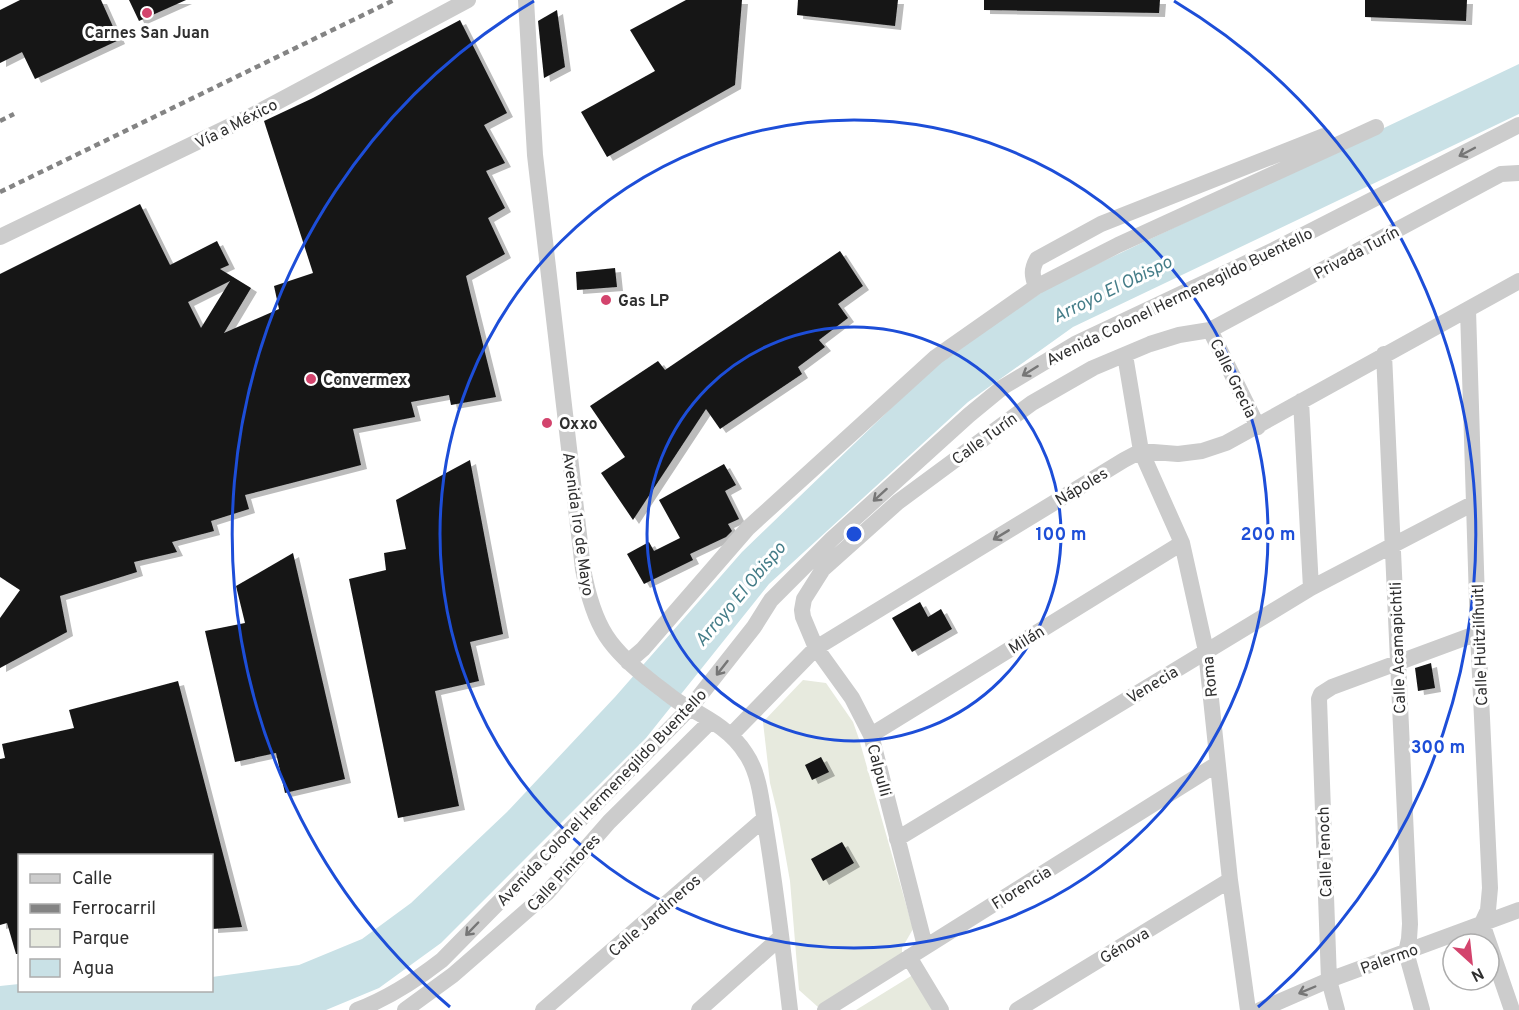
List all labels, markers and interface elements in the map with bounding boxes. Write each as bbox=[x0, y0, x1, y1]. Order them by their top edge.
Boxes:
marker: Carnes San Juan bbox=[140, 6, 154, 20]
place label: Carnes San Juan bbox=[84, 24, 210, 44]
street label: Vía a México bbox=[192, 95, 281, 154]
one-way arrow bbox=[1459, 146, 1476, 158]
street label: Privada Turín bbox=[1311, 223, 1403, 285]
street label: Avenida Colonel Hermenegildo Buentello bbox=[1043, 224, 1316, 371]
water label: Arroyo El Obispo bbox=[1049, 251, 1176, 329]
place label: Gas LP bbox=[618, 292, 669, 312]
marker: Gas LP bbox=[599, 293, 613, 307]
street label: Calle Grecia bbox=[1204, 336, 1260, 422]
one-way arrow bbox=[1022, 365, 1039, 377]
place label: Convermex bbox=[323, 371, 407, 391]
marker: Convermex bbox=[304, 372, 318, 386]
street label: Calle Turín bbox=[949, 409, 1022, 470]
place label: Oxxo bbox=[559, 415, 598, 435]
marker: Oxxo bbox=[540, 416, 554, 430]
street label: Avenida 1ro de Mayo bbox=[557, 451, 597, 598]
street label: Nápoles bbox=[1052, 464, 1112, 511]
one-way arrow bbox=[873, 488, 888, 502]
centre of rings bbox=[844, 524, 864, 544]
text: 100 m bbox=[1035, 524, 1087, 547]
text: 200 m bbox=[1240, 524, 1296, 547]
one-way arrow bbox=[993, 529, 1010, 541]
water label: Arroyo El Obispo bbox=[691, 537, 792, 652]
street label: Calle Acamapichtli bbox=[1387, 582, 1411, 714]
street label: Calle Huitzilíhuitl bbox=[1469, 584, 1493, 706]
street label: Milán bbox=[1005, 622, 1049, 659]
street label: Roma bbox=[1199, 655, 1223, 698]
one-way arrow bbox=[716, 659, 728, 675]
street label: Venecia bbox=[1124, 663, 1182, 709]
street label: Avenida Colonel Hermenegildo Buentello bbox=[493, 686, 712, 911]
text: 300 m bbox=[1411, 737, 1465, 760]
street label: Calpulli bbox=[861, 742, 895, 799]
street label: Calle Tenoch bbox=[1314, 806, 1338, 898]
street label: Calle Pintores bbox=[523, 830, 606, 916]
legend bbox=[18, 854, 213, 992]
street label: Florencia bbox=[989, 863, 1055, 915]
text: Calle bbox=[72, 868, 112, 891]
street label: Calle Jardineros bbox=[605, 871, 706, 962]
text: Ferrocarril bbox=[72, 898, 156, 921]
one-way arrow bbox=[465, 922, 480, 937]
street label: Génova bbox=[1097, 924, 1153, 969]
text: Parque bbox=[72, 928, 129, 951]
north arrow bbox=[1441, 932, 1501, 992]
street label: Palermo bbox=[1358, 940, 1421, 980]
text: Agua bbox=[72, 958, 114, 981]
text: N bbox=[1467, 962, 1487, 985]
one-way arrow bbox=[1298, 985, 1317, 996]

